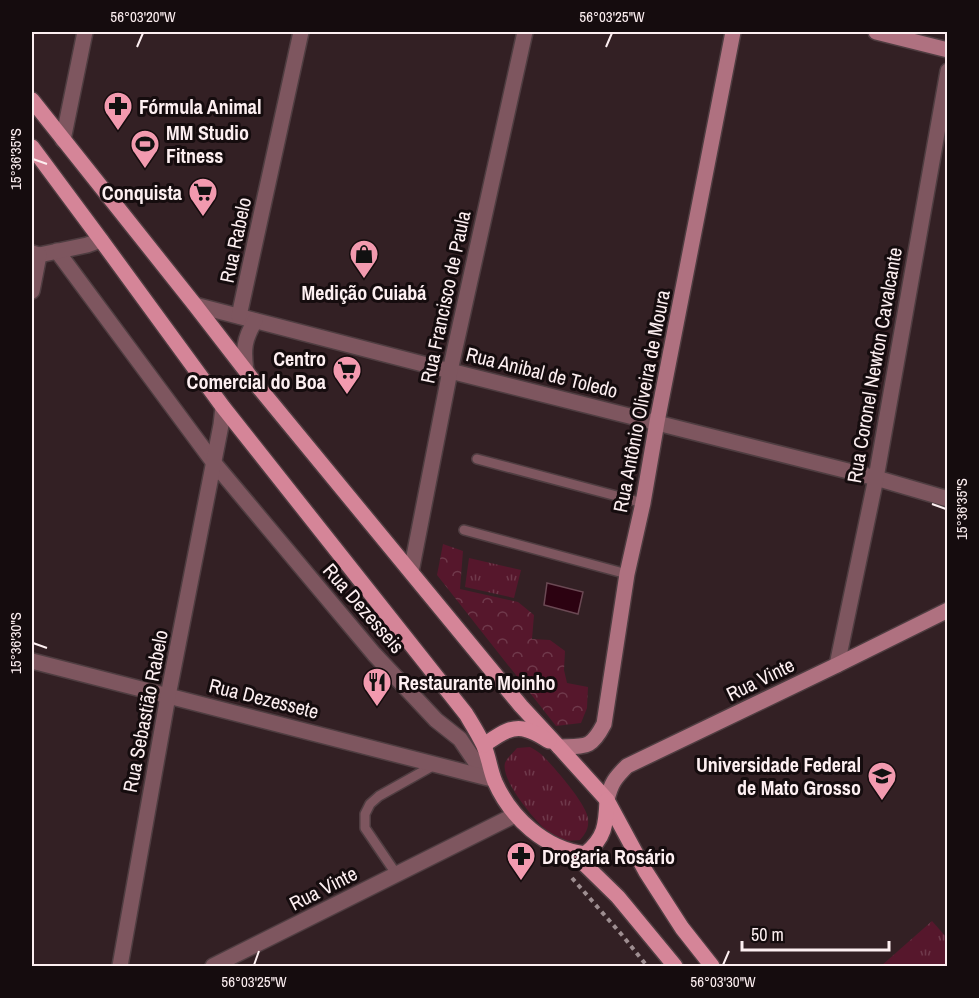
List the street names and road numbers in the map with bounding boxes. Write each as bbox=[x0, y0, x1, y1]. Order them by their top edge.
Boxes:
street label: Rua Rabelo bbox=[213, 195, 257, 285]
street label: Rua Francisco de Paula bbox=[414, 208, 476, 386]
street label: Rua Coronel Newton Cavalcante bbox=[840, 245, 908, 485]
street label: Rua Antônio Oliveira de Moura bbox=[606, 287, 676, 515]
street label: Rua Anibal de Toledo bbox=[463, 340, 621, 404]
street label: Rua Dezesseis bbox=[317, 557, 411, 659]
street label: Rua Sebastião Rabelo bbox=[116, 627, 174, 795]
street label: Rua Vinte bbox=[721, 651, 799, 707]
street label: Rua Dezessete bbox=[206, 671, 322, 725]
street label: Rua Vinte bbox=[284, 859, 362, 917]

